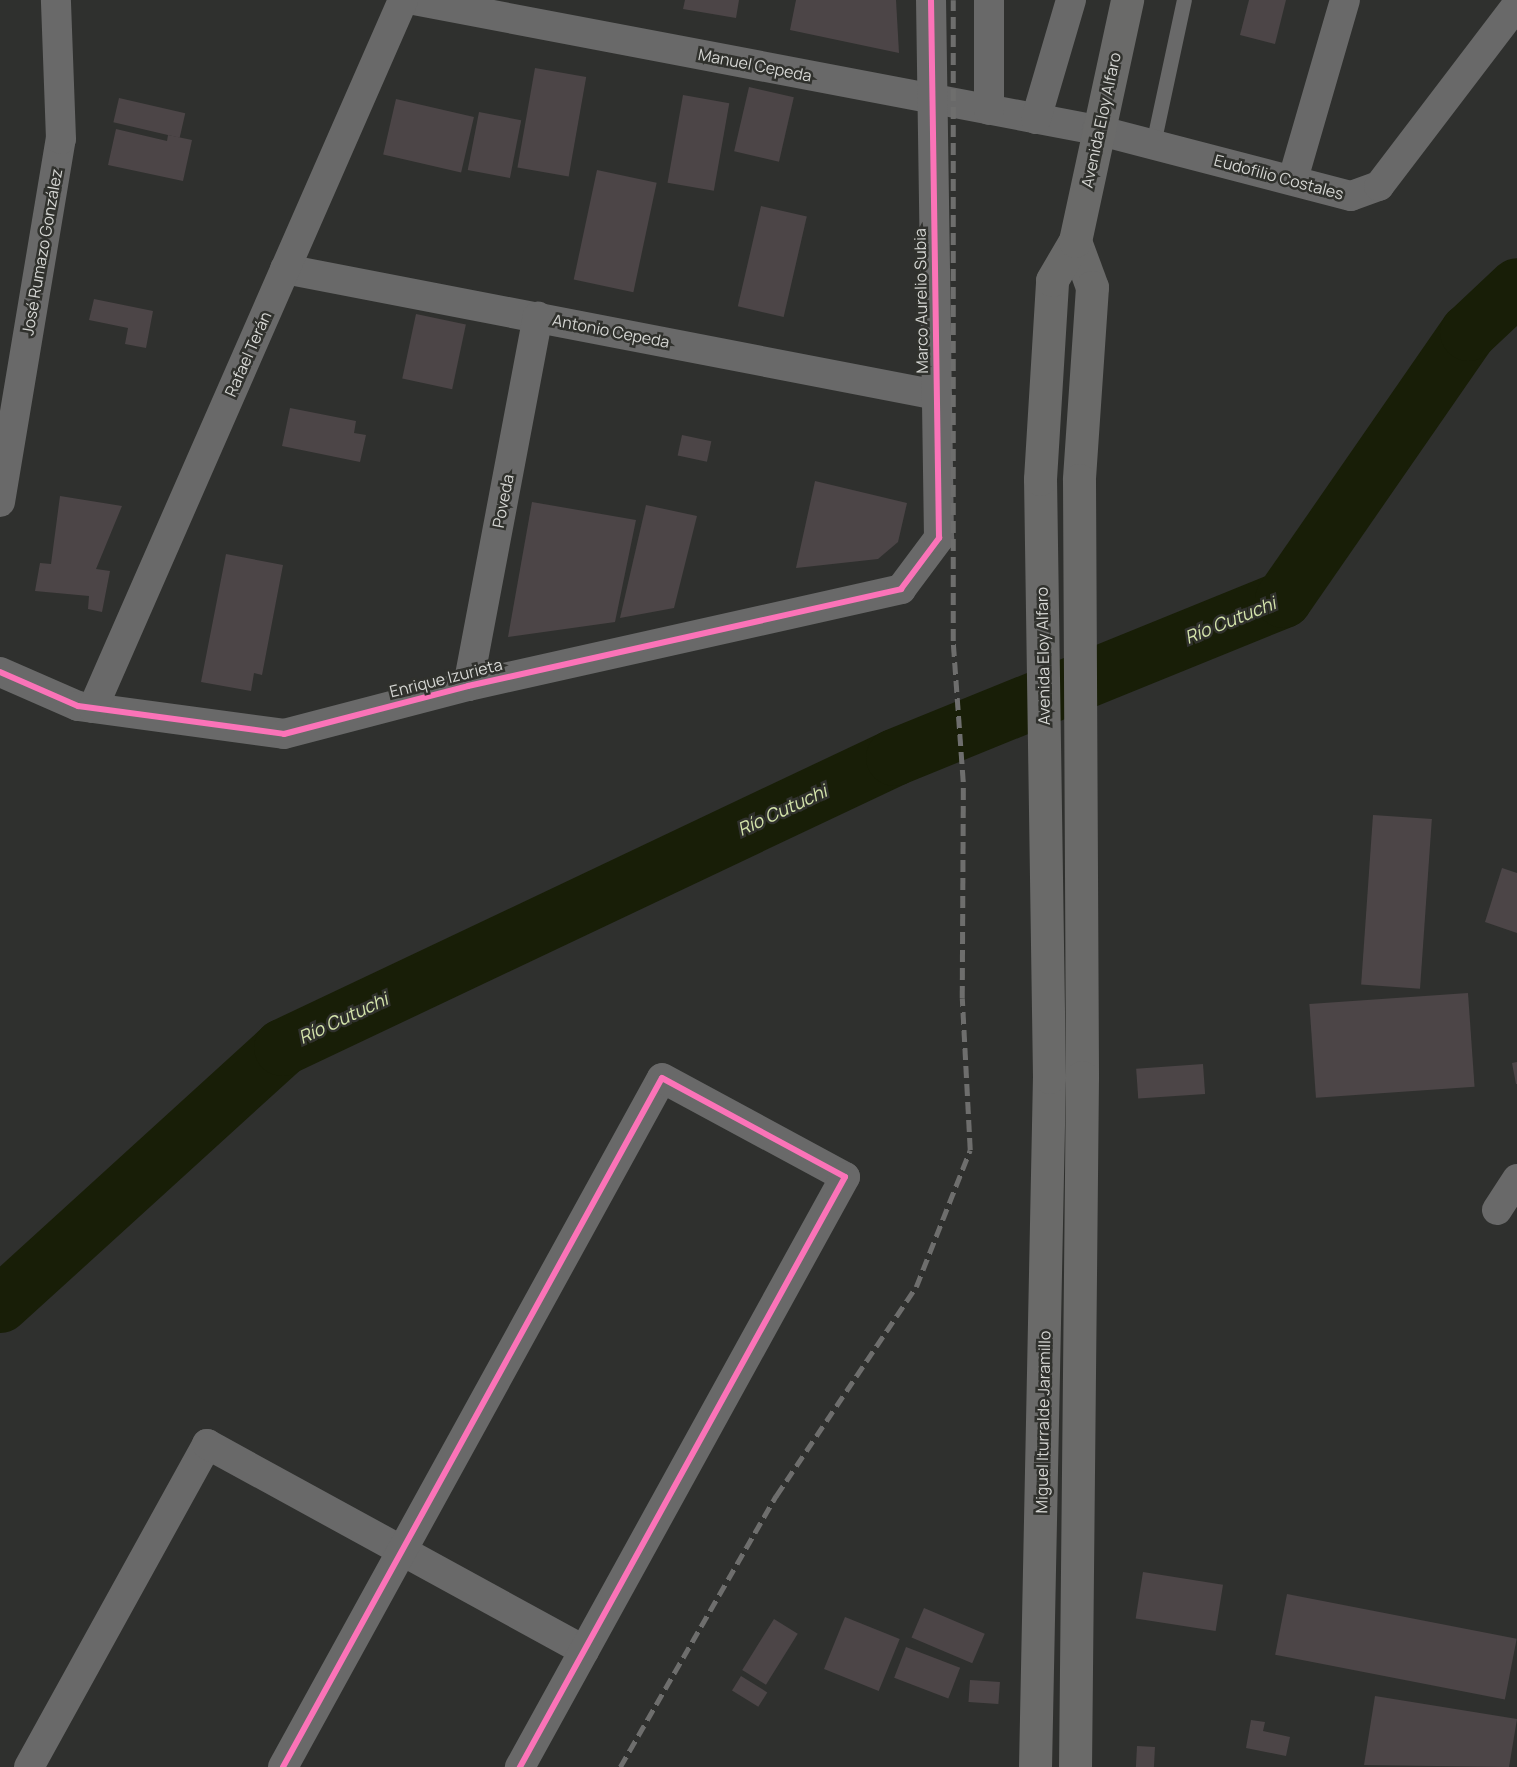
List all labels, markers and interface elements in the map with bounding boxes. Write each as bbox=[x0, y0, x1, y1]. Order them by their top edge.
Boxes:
street label: Manuel Cepeda bbox=[697, 45, 813, 85]
street label: Avenida Eloy Alfaro bbox=[1077, 50, 1125, 190]
street label: Eudofilio Costales bbox=[1212, 150, 1346, 204]
street label: José Rumazo González bbox=[18, 167, 66, 337]
street label: Marco Aurelio Subia bbox=[910, 228, 932, 374]
street label: Rafael Terán bbox=[221, 309, 275, 399]
street label: Antonio Cepeda bbox=[551, 310, 671, 352]
street label: Poveda bbox=[488, 473, 518, 529]
street label: Avenida Eloy Alfaro bbox=[1032, 587, 1054, 725]
water label: Río Cutuchi bbox=[1181, 592, 1279, 648]
street label: Enrique Izurieta bbox=[388, 655, 504, 701]
water label: Río Cutuchi bbox=[734, 780, 830, 840]
water label: Río Cutuchi bbox=[295, 988, 391, 1048]
street label: Miguel Iturralde Jaramillo bbox=[1032, 1330, 1054, 1514]

